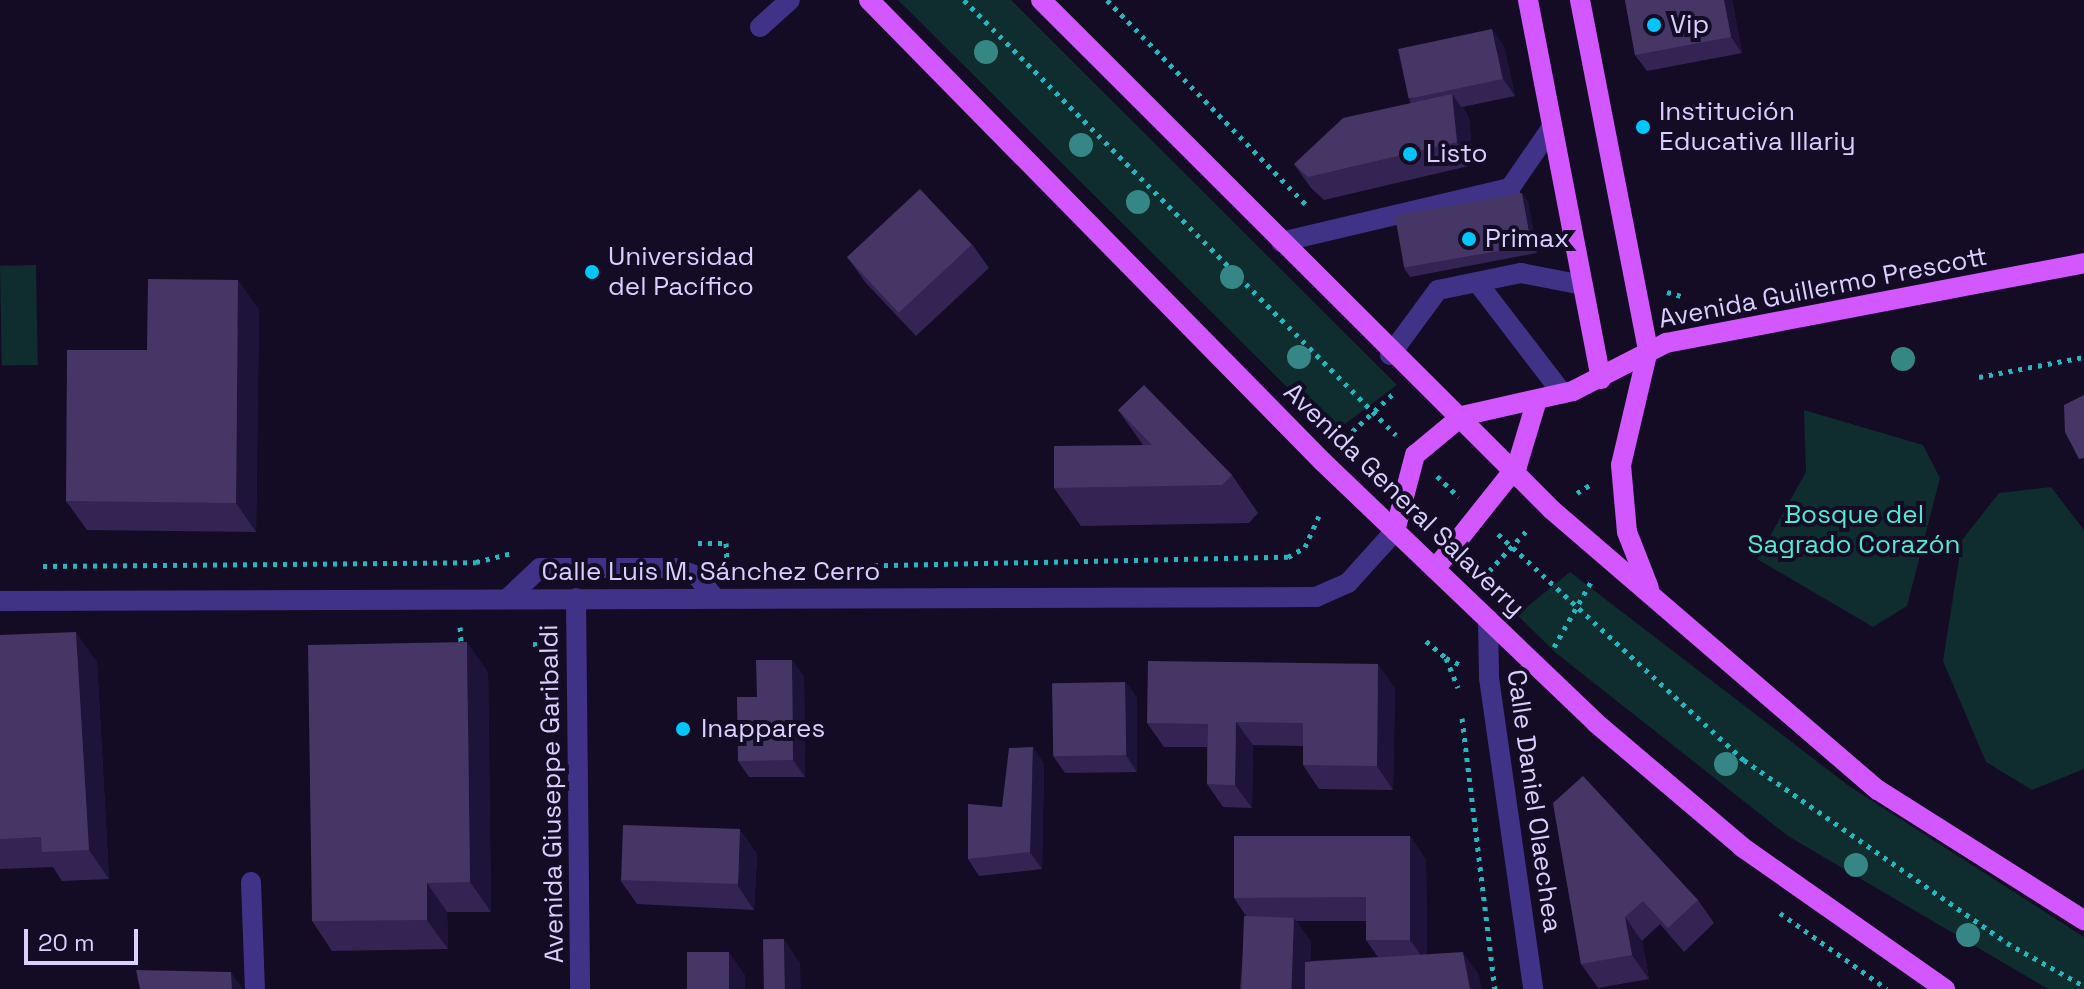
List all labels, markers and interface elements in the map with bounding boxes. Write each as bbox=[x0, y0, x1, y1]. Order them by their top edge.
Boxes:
place label: Vip bbox=[1670, 9, 1709, 41]
marker: Vip bbox=[1645, 16, 1663, 34]
place label: Institución Educativa Illariy bbox=[1659, 96, 1856, 158]
marker: Institución Educativa Illariy bbox=[1634, 118, 1652, 136]
place label: Listo bbox=[1426, 138, 1488, 170]
marker: Listo bbox=[1401, 145, 1419, 163]
place label: Primax bbox=[1485, 223, 1570, 255]
marker: Primax bbox=[1460, 230, 1478, 248]
place label: Universidad del Pacífico bbox=[608, 241, 754, 302]
street label: Avenida Guillermo Prescott bbox=[1656, 241, 1990, 335]
marker: Universidad del Pacífico bbox=[583, 263, 601, 281]
street label: Avenida General Salaverry bbox=[1277, 377, 1531, 623]
park label: Bosque del Sagrado Corazón bbox=[1748, 499, 1960, 560]
street label: Calle Luis M. Sánchez Cerro bbox=[541, 556, 881, 588]
street label: Avenida Giuseppe Garibaldi bbox=[533, 624, 571, 964]
street label: Calle Daniel Olaechea bbox=[1500, 668, 1568, 934]
place label: Inappares bbox=[701, 713, 825, 745]
marker: Inappares bbox=[672, 718, 694, 740]
scale bar bbox=[28, 913, 142, 963]
text: 20 m bbox=[38, 927, 95, 958]

